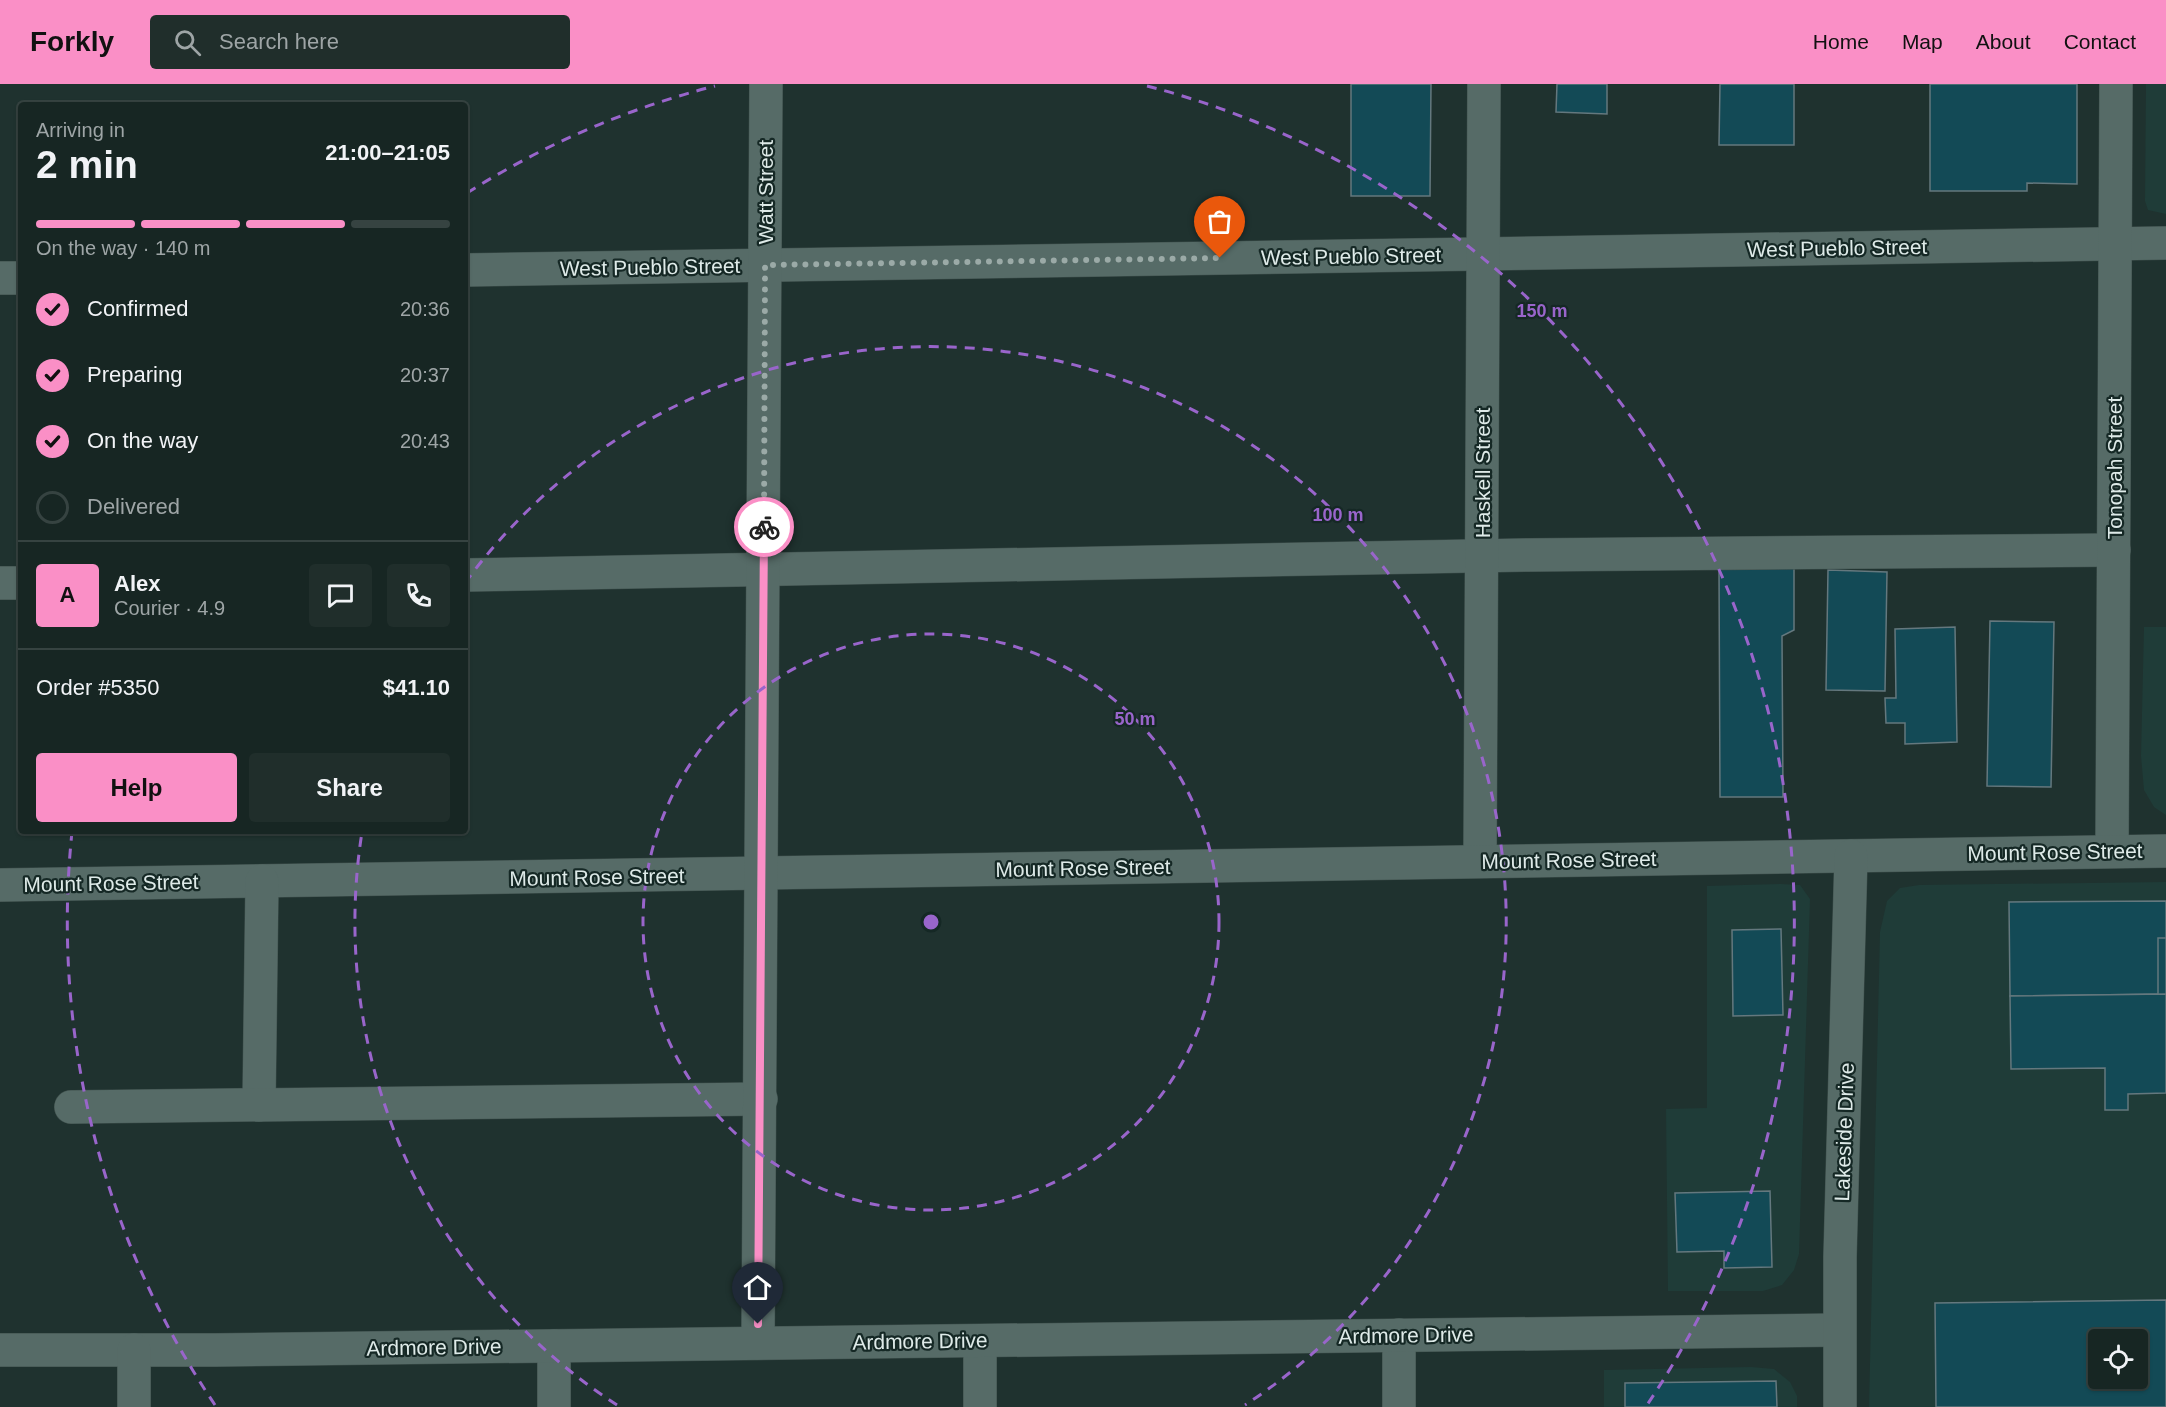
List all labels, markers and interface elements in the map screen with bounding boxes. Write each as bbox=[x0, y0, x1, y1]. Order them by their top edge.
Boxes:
search box bbox=[150, 15, 570, 69]
text: Forkly bbox=[30, 26, 114, 57]
icon: search bbox=[171, 26, 204, 59]
text: Search here bbox=[219, 29, 339, 54]
text: Home bbox=[1813, 30, 1869, 53]
text: Map bbox=[1902, 30, 1943, 53]
text: About bbox=[1976, 30, 2031, 53]
text: Contact bbox=[2064, 30, 2136, 53]
text: Arriving in bbox=[36, 119, 125, 141]
text: 21:00–21:05 bbox=[325, 140, 450, 165]
street label: Watt Street bbox=[754, 140, 777, 244]
text: 2 min bbox=[36, 143, 138, 186]
pin bbox=[1194, 196, 1245, 258]
icon: bag bbox=[1203, 205, 1236, 238]
street label: West Pueblo Street bbox=[1747, 235, 1928, 261]
text: On the way · 140 m bbox=[36, 237, 211, 259]
street label: West Pueblo Street bbox=[1261, 243, 1442, 269]
street label: West Pueblo Street bbox=[560, 254, 741, 280]
icon: check bbox=[36, 293, 69, 326]
text: Confirmed bbox=[87, 296, 188, 321]
text: 20:36 bbox=[400, 298, 450, 320]
text: 150 m bbox=[1516, 301, 1568, 321]
icon: check bbox=[36, 359, 69, 392]
text: Preparing bbox=[87, 362, 182, 387]
text: 20:37 bbox=[400, 364, 450, 386]
street label: Tonopah Street bbox=[2103, 397, 2126, 539]
street label: Haskell Street bbox=[1471, 407, 1494, 538]
icon: check bbox=[36, 425, 69, 458]
text: On the way bbox=[87, 428, 198, 453]
text: 20:43 bbox=[400, 430, 450, 452]
text: Delivered bbox=[87, 494, 180, 519]
courier bbox=[734, 497, 794, 557]
text: 100 m bbox=[1312, 505, 1364, 525]
icon: bike bbox=[748, 511, 781, 544]
button: chat bbox=[309, 564, 372, 627]
button: phone bbox=[387, 564, 450, 627]
text: Alex bbox=[114, 571, 160, 596]
text: A bbox=[60, 582, 75, 607]
text: Courier · 4.9 bbox=[114, 597, 225, 619]
text: Order #5350 bbox=[36, 675, 160, 700]
text: $41.10 bbox=[383, 675, 450, 700]
text: 50 m bbox=[1114, 709, 1156, 729]
button: Help bbox=[36, 753, 237, 822]
button: Share bbox=[249, 753, 450, 822]
street label: Mount Rose Street bbox=[1967, 839, 2143, 865]
street label: Mount Rose Street bbox=[1481, 847, 1657, 873]
street label: Mount Rose Street bbox=[995, 855, 1171, 881]
street label: Mount Rose Street bbox=[509, 864, 685, 890]
street label: Mount Rose Street bbox=[23, 870, 199, 896]
centre of rings bbox=[921, 912, 941, 932]
street label: Lakeside Drive bbox=[1830, 1062, 1858, 1202]
pin bbox=[732, 1262, 783, 1324]
icon: home bbox=[741, 1271, 774, 1304]
street label: Ardmore Drive bbox=[1338, 1322, 1474, 1348]
street label: Ardmore Drive bbox=[852, 1328, 988, 1354]
map controls bbox=[2088, 1329, 2148, 1389]
button: locate bbox=[2088, 1329, 2148, 1389]
street label: Ardmore Drive bbox=[366, 1334, 502, 1360]

